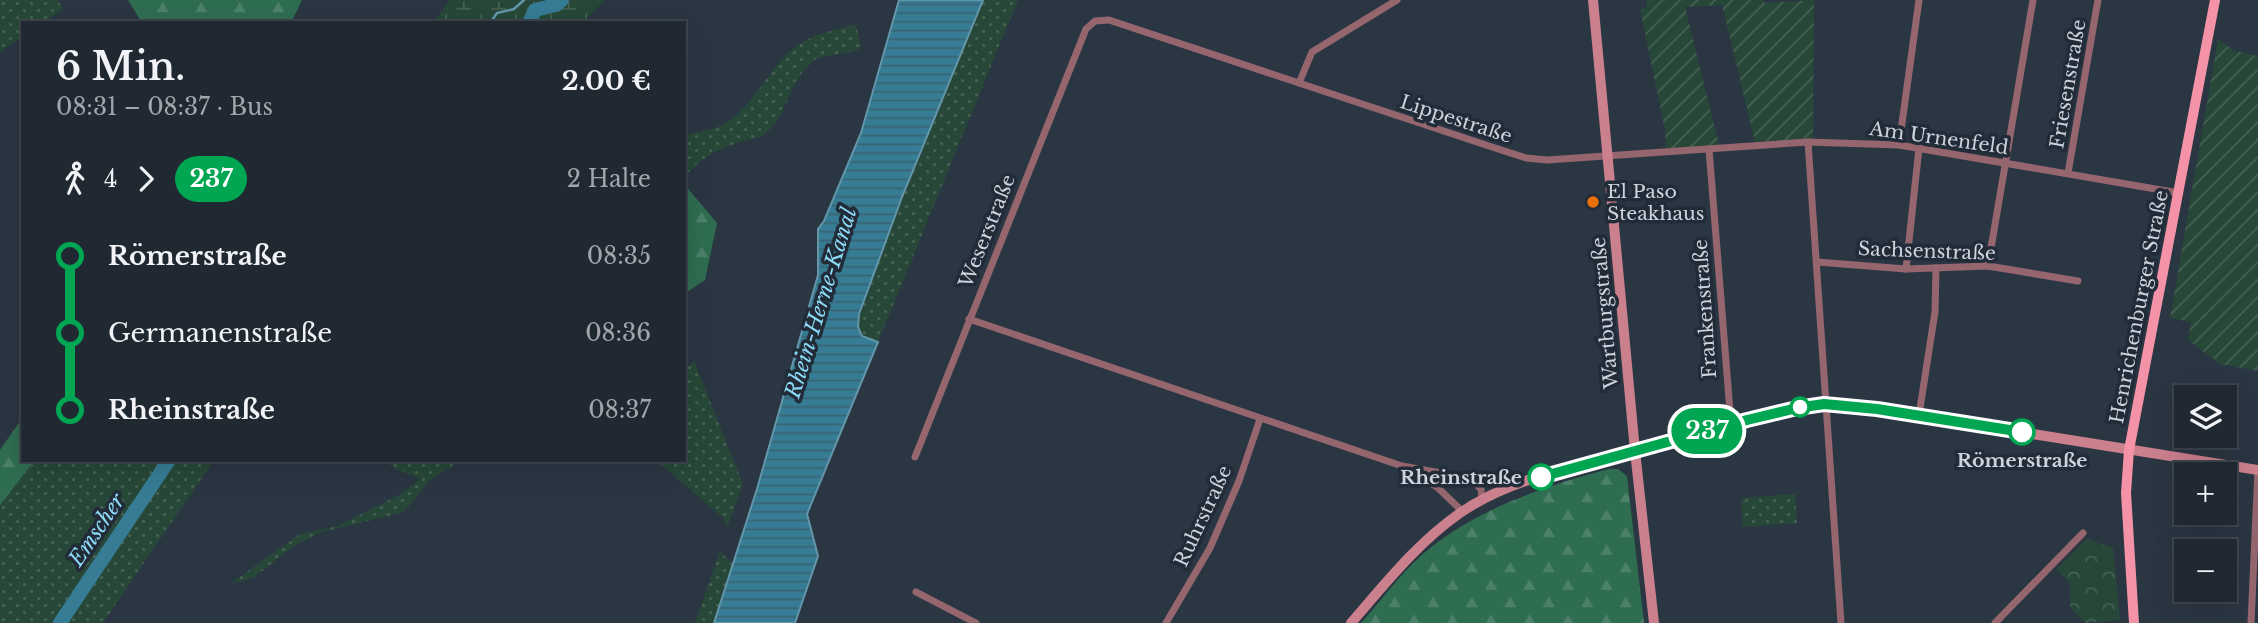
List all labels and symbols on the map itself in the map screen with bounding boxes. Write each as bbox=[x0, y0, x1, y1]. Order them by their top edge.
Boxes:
street label: Friesenstraße bbox=[2045, 18, 2091, 150]
street label: Lippestraße bbox=[1397, 90, 1515, 148]
street label: Am Urnenfeld bbox=[1867, 117, 2010, 159]
street label: Weserstraße bbox=[954, 171, 1020, 292]
place label: El Paso Steakhaus bbox=[1607, 180, 1704, 225]
street label: Henrichenburger Straße bbox=[2105, 188, 2173, 426]
marker: El Paso Steakhaus bbox=[1585, 194, 1601, 210]
water label: Rhein-Herne-Kanal bbox=[779, 204, 862, 402]
street label: Wartburgstraße bbox=[1587, 236, 1623, 391]
street label: Sachsenstraße bbox=[1858, 237, 1996, 265]
street label: Frankenstraße bbox=[1689, 239, 1721, 379]
unlabelled marker bbox=[1790, 397, 1810, 417]
line badge: 237 bbox=[1667, 408, 1747, 454]
marker: Römerstraße bbox=[2009, 419, 2035, 445]
place label: Römerstraße bbox=[1957, 449, 2087, 472]
street label: Ruhrstraße bbox=[1170, 462, 1236, 570]
marker: Rheinstraße bbox=[1528, 464, 1554, 490]
place label: Rheinstraße bbox=[1400, 466, 1522, 489]
water label: Emscher bbox=[63, 488, 131, 572]

